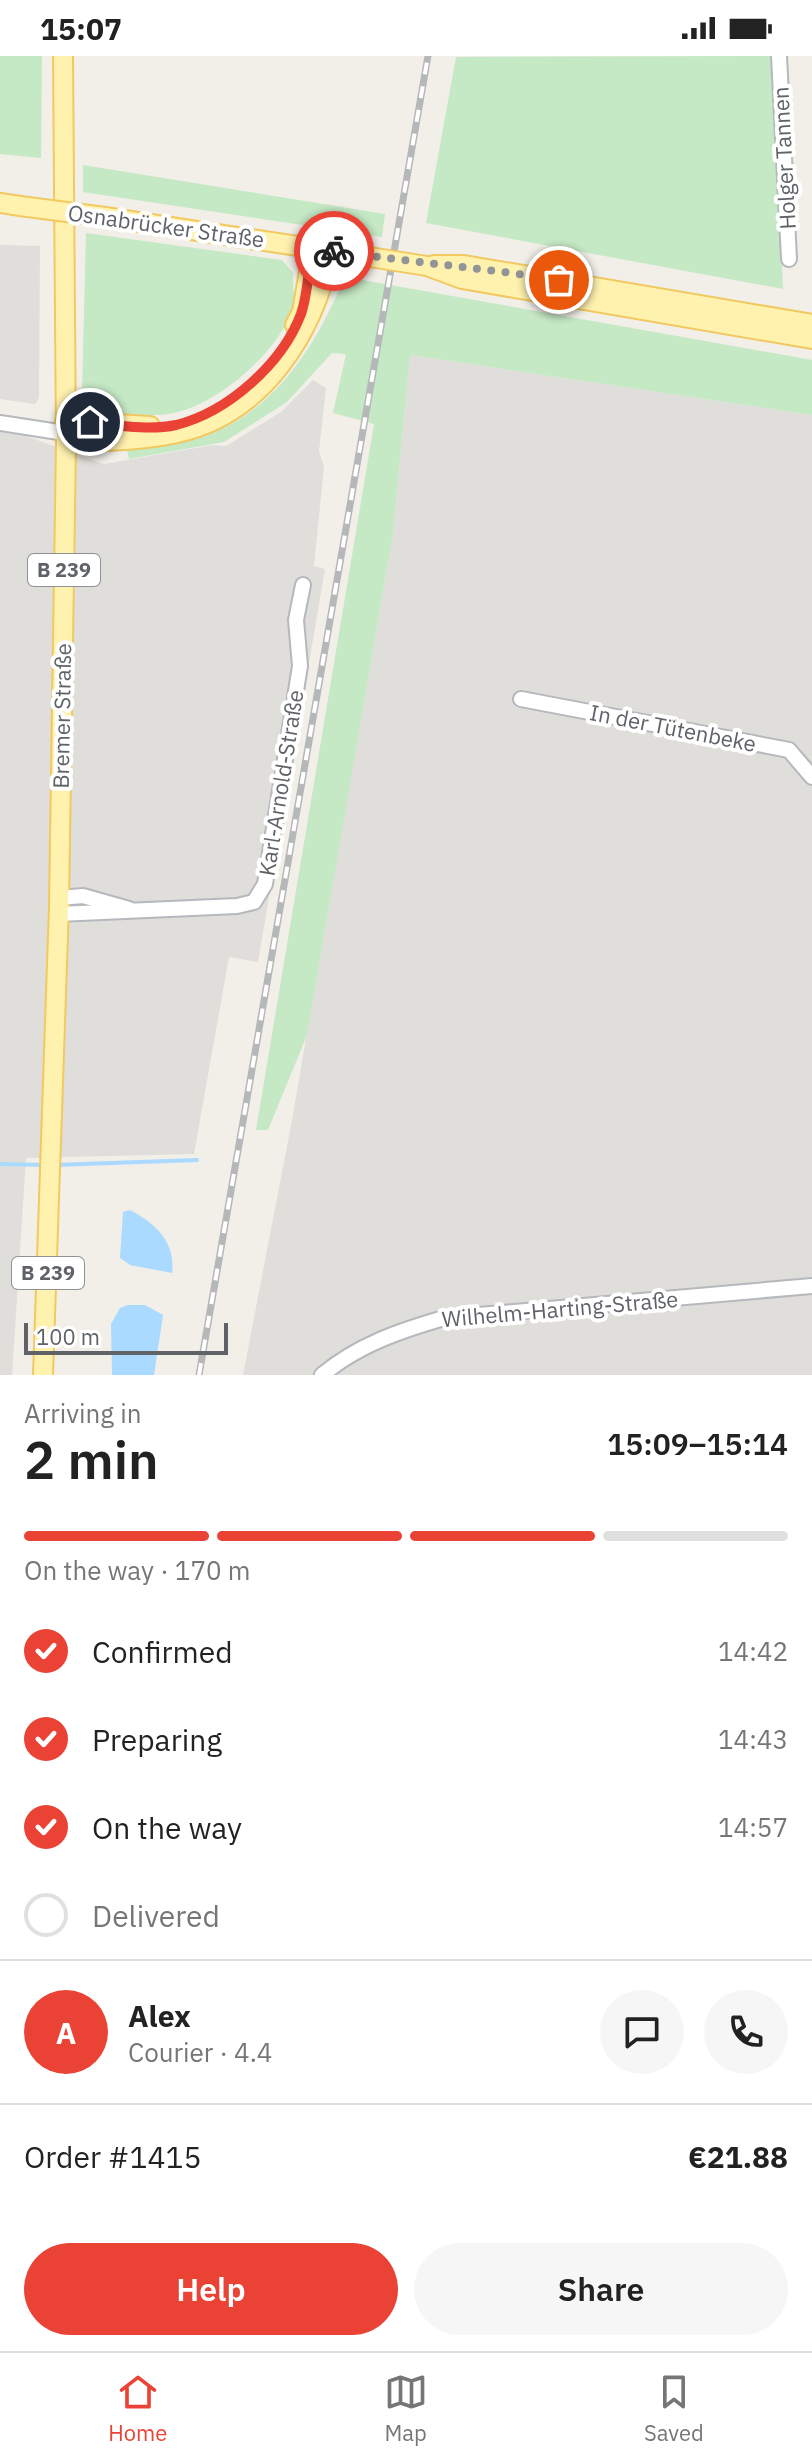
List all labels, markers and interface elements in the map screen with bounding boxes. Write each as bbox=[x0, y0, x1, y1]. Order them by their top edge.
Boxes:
text: 15:07 bbox=[40, 9, 122, 48]
street label: Holger Tannen bbox=[765, 86, 802, 230]
street label: Osnabrücker Straße bbox=[66, 197, 266, 254]
courier bbox=[294, 211, 374, 291]
icon: bike bbox=[312, 229, 356, 273]
pin bbox=[525, 246, 593, 314]
icon: bag bbox=[537, 258, 581, 302]
pin bbox=[56, 388, 124, 456]
icon: home bbox=[68, 400, 112, 444]
road number: B 239 bbox=[28, 554, 100, 586]
street label: Bremer Straße bbox=[46, 643, 77, 789]
street label: Karl-Arnold-Straße bbox=[251, 688, 310, 878]
street label: In der Tütenbeke bbox=[587, 697, 759, 758]
road number: B 239 bbox=[12, 1257, 84, 1289]
street label: Wilhelm-Harting-Straße bbox=[441, 1284, 679, 1333]
scale bar bbox=[24, 1319, 228, 1355]
text: 100 m bbox=[36, 1322, 100, 1351]
text: Arriving in bbox=[24, 1396, 141, 1430]
text: 15:09–15:14 bbox=[607, 1424, 788, 1463]
text: 2 min bbox=[24, 1426, 159, 1493]
text: On the way · 170 m bbox=[24, 1553, 250, 1587]
icon: check bbox=[24, 1629, 68, 1673]
text: Confirmed bbox=[92, 1632, 233, 1671]
text: 14:42 bbox=[718, 1634, 788, 1668]
icon: check bbox=[24, 1717, 68, 1761]
text: Preparing bbox=[92, 1720, 222, 1759]
text: 14:43 bbox=[718, 1722, 788, 1756]
icon: check bbox=[24, 1805, 68, 1849]
text: On the way bbox=[92, 1808, 242, 1847]
text: 14:57 bbox=[718, 1810, 788, 1844]
text: Delivered bbox=[92, 1896, 220, 1935]
button: chat bbox=[600, 1990, 684, 2074]
button: phone bbox=[704, 1990, 788, 2074]
text: Alex bbox=[128, 1996, 191, 2035]
text: A bbox=[56, 2013, 76, 2052]
text: Courier · 4.4 bbox=[128, 2035, 272, 2069]
text: Order #1415 bbox=[24, 2137, 201, 2176]
text: €21.88 bbox=[688, 2137, 788, 2176]
button: Help bbox=[24, 2243, 398, 2335]
button: Share bbox=[414, 2243, 788, 2335]
tab: Home bbox=[108, 2370, 167, 2447]
tab: Map bbox=[384, 2370, 428, 2447]
tab: Saved bbox=[644, 2370, 704, 2447]

